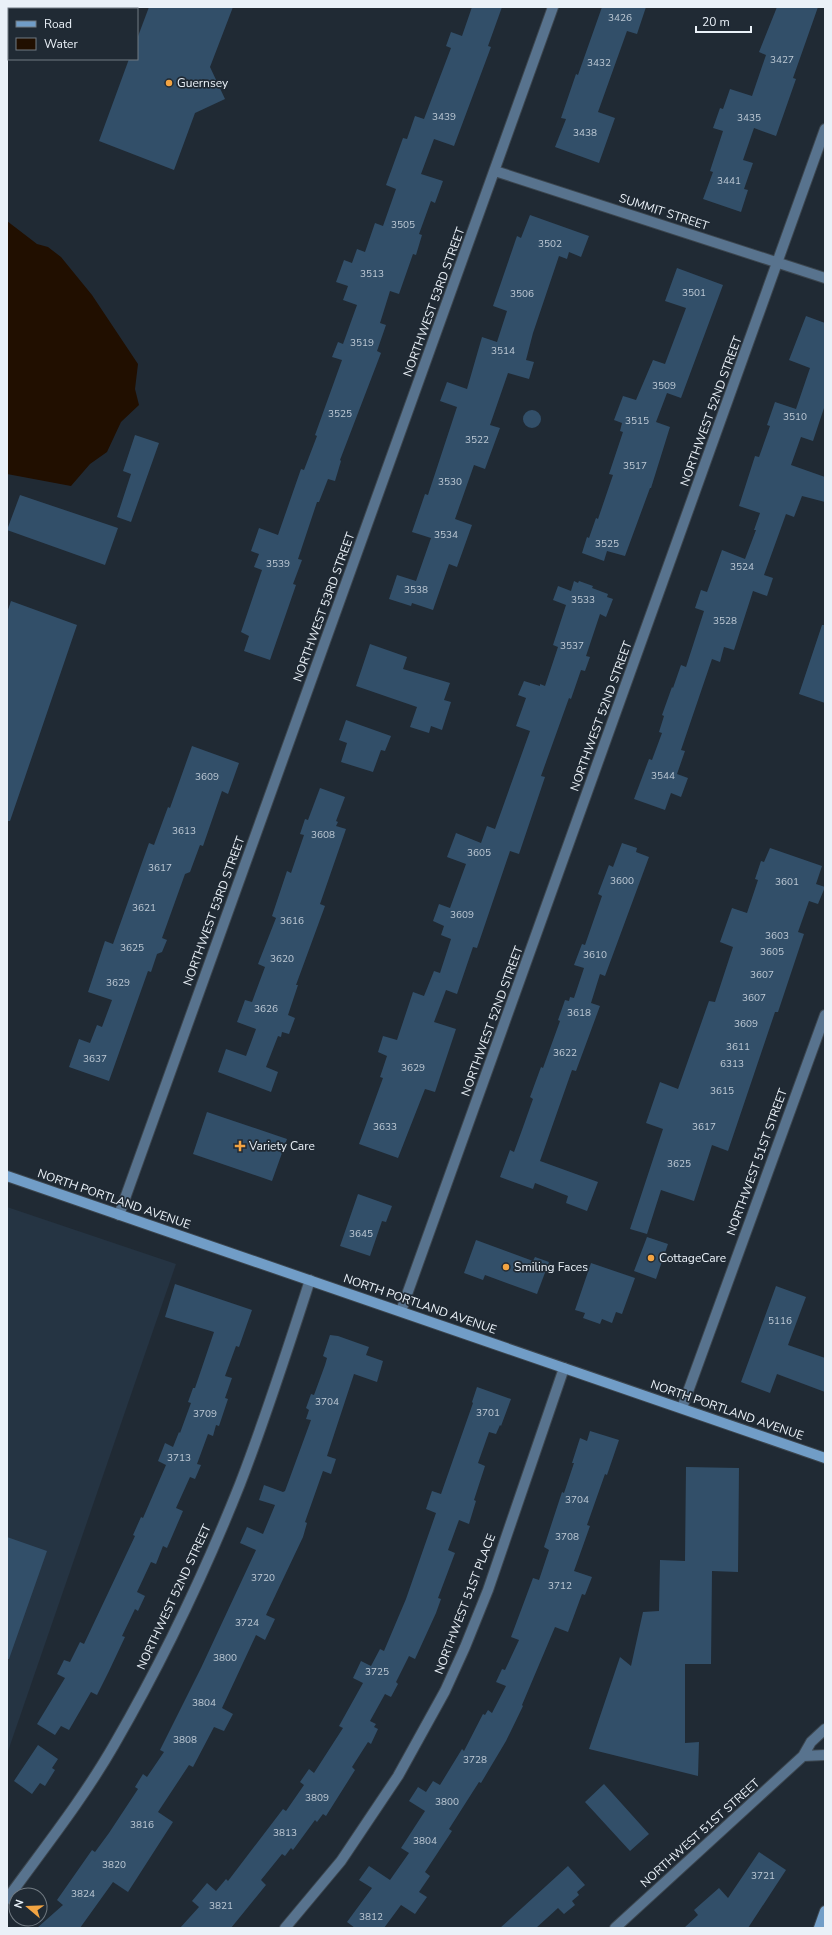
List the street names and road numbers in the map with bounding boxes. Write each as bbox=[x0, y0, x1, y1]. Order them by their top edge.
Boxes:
street label: SUMMIT STREET bbox=[617, 190, 712, 234]
street label: NORTHWEST 53RD STREET bbox=[400, 224, 469, 379]
street label: NORTHWEST 52ND STREET bbox=[676, 333, 746, 488]
street label: NORTHWEST 53RD STREET bbox=[290, 529, 359, 684]
street label: NORTHWEST 52ND STREET bbox=[566, 638, 636, 793]
street label: NORTHWEST 53RD STREET bbox=[180, 833, 249, 988]
street label: NORTHWEST 52ND STREET bbox=[457, 943, 527, 1098]
street label: NORTHWEST 51ST STREET bbox=[723, 1086, 791, 1238]
street label: NORTH PORTLAND AVENUE bbox=[35, 1165, 193, 1233]
street label: NORTH PORTLAND AVENUE bbox=[341, 1270, 499, 1338]
street label: NORTH PORTLAND AVENUE bbox=[648, 1376, 806, 1444]
street label: NORTHWEST 52ND STREET bbox=[133, 1521, 215, 1672]
street label: NORTHWEST 51ST PLACE bbox=[431, 1531, 499, 1677]
street label: NORTHWEST 51ST STREET bbox=[637, 1775, 764, 1891]

